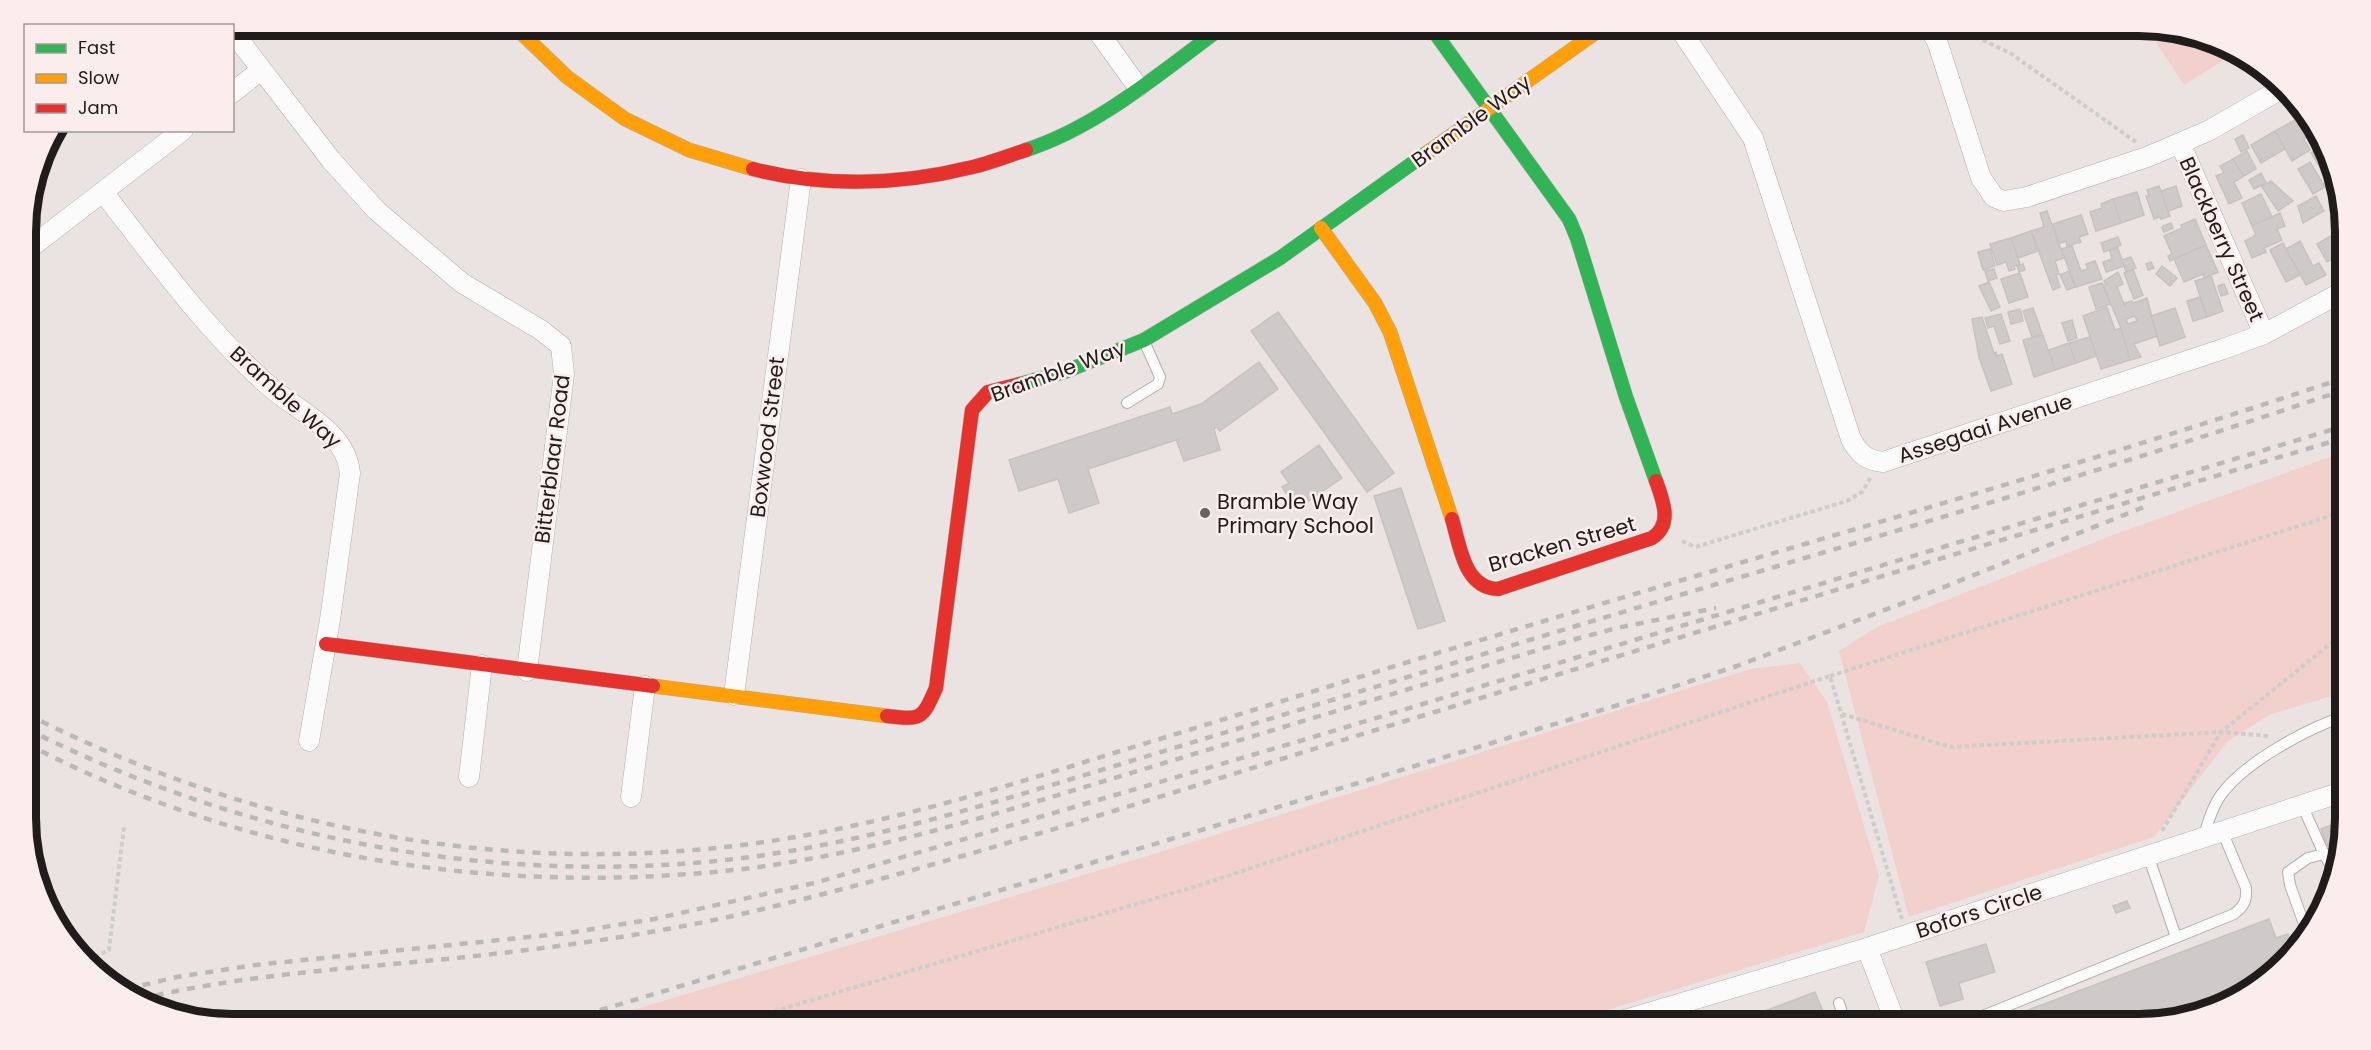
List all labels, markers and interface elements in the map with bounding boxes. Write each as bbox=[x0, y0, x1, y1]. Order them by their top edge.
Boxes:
legend bbox=[24, 24, 234, 132]
text: Fast bbox=[78, 35, 115, 60]
text: Slow bbox=[78, 65, 120, 90]
street label: Bramble Way bbox=[1405, 68, 1537, 174]
text: Jam bbox=[78, 95, 118, 120]
street label: Blackberry Street bbox=[2173, 152, 2271, 326]
street label: Bramble Way bbox=[987, 333, 1129, 409]
street label: Bramble Way bbox=[224, 339, 348, 455]
street label: Boxwood Street bbox=[743, 355, 791, 519]
street label: Bitterblaar Road bbox=[527, 373, 577, 545]
street label: Assegaai Avenue bbox=[1894, 386, 2076, 470]
place label: Bramble Way Primary School bbox=[1217, 487, 1374, 540]
marker: Bramble Way Primary School bbox=[1198, 506, 1212, 520]
street label: Bracken Street bbox=[1485, 509, 1639, 579]
street label: Bofors Circle bbox=[1912, 877, 2046, 945]

